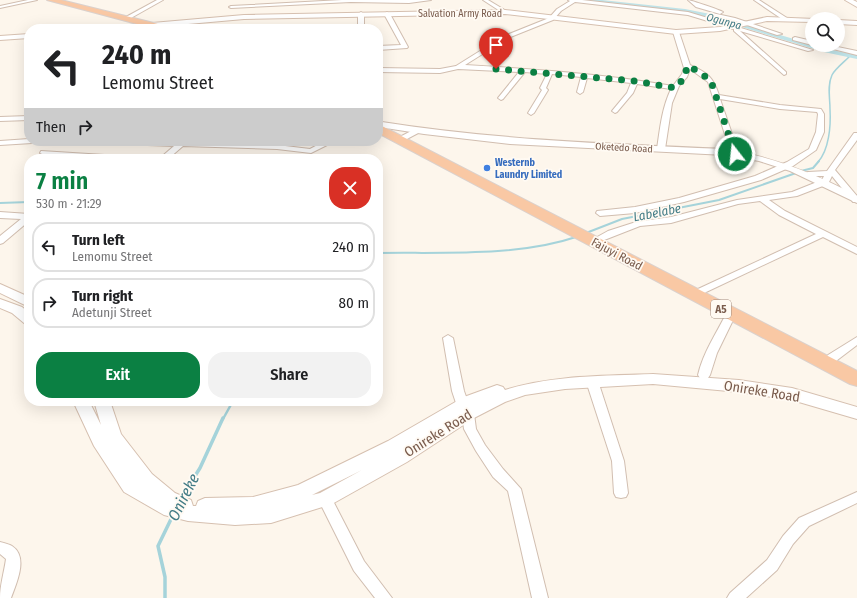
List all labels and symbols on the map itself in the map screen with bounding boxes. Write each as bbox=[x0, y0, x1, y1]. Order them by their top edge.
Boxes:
street label: Salvation Army Road bbox=[418, 8, 502, 20]
water label: Ogunpa bbox=[705, 11, 743, 32]
pin bbox=[479, 28, 513, 69]
position arrow bbox=[714, 133, 756, 175]
street label: Oketedo Road bbox=[595, 141, 653, 155]
place label: Westernb Laundry Limited bbox=[495, 157, 562, 181]
marker: Westernb Laundry Limited bbox=[482, 163, 492, 173]
water label: Labelabe bbox=[632, 201, 682, 224]
street label: Fajuyi Road bbox=[589, 235, 645, 273]
road number: A5 bbox=[711, 300, 731, 318]
street label: Onireke Road bbox=[723, 377, 801, 406]
street label: Onireke Road bbox=[401, 406, 475, 461]
water label: Onireke bbox=[164, 470, 204, 524]

